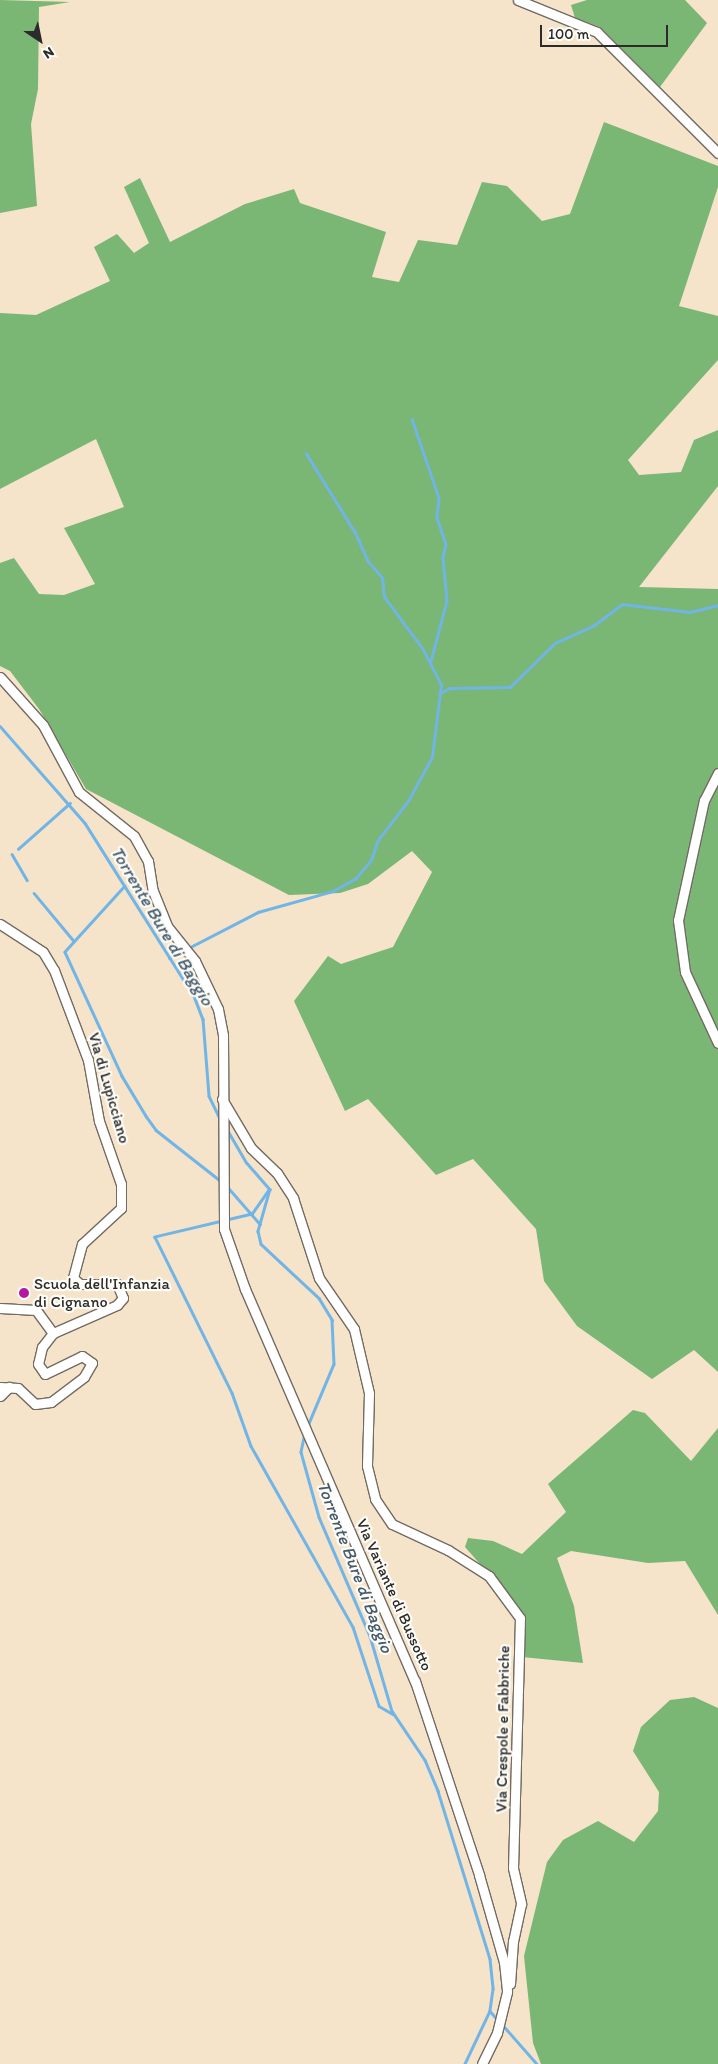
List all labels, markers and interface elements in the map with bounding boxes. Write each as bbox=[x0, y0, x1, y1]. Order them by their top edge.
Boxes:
north arrow bbox=[15, 15, 65, 65]
scale bar bbox=[543, 15, 670, 47]
text: 100 m bbox=[548, 25, 589, 43]
text: N bbox=[40, 43, 57, 63]
water label: Torrente Bure di Baggio bbox=[106, 842, 218, 1010]
street label: Via di Lupicciano bbox=[84, 1030, 134, 1146]
place label: Scuola dell'Infanzia di Cignano bbox=[34, 1274, 171, 1312]
marker: Scuola dell'Infanzia di Cignano bbox=[18, 1287, 30, 1299]
water label: Torrente Bure di Baggio bbox=[312, 1478, 398, 1656]
street label: Via Variante di Bussotto bbox=[352, 1516, 436, 1674]
street label: Via Crespole e Fabbriche bbox=[492, 1646, 514, 1812]

